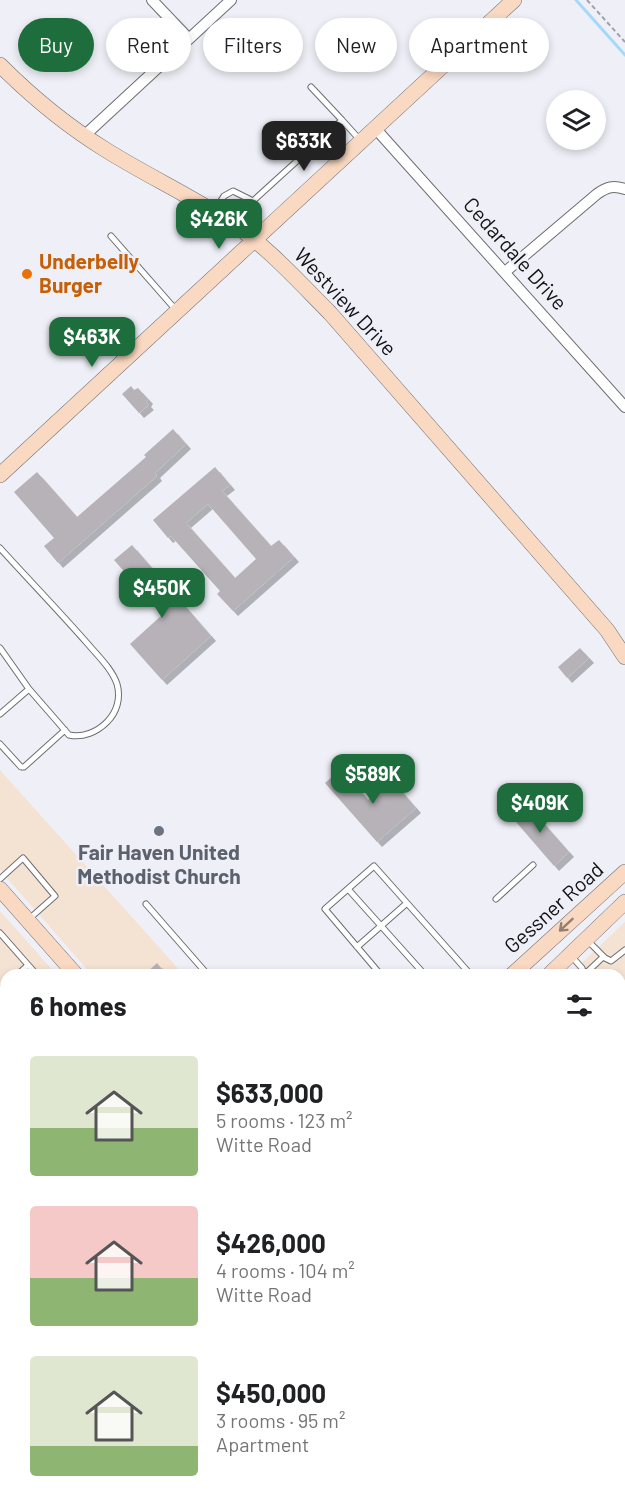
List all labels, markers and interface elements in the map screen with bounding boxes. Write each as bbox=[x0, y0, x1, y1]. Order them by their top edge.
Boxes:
chip: Buy bbox=[18, 18, 94, 72]
chip: Rent bbox=[106, 18, 191, 72]
chip: Filters bbox=[203, 18, 303, 72]
chip: New bbox=[315, 18, 397, 72]
chip: Apartment bbox=[409, 18, 549, 72]
map controls bbox=[546, 90, 606, 150]
button: layers bbox=[546, 90, 606, 150]
pin: $633K bbox=[262, 121, 346, 172]
text: $633K bbox=[276, 128, 332, 152]
street label: Cedardale Drive bbox=[459, 192, 573, 314]
pin: $426K bbox=[177, 199, 261, 250]
text: $426K bbox=[190, 206, 248, 230]
street label: Westview Drive bbox=[290, 242, 402, 360]
place label: Underbelly Burger bbox=[39, 248, 140, 297]
marker: Underbelly Burger bbox=[20, 267, 34, 281]
pin: $463K bbox=[50, 317, 134, 368]
text: $463K bbox=[63, 324, 121, 348]
pin: $450K bbox=[120, 568, 204, 619]
text: $450K bbox=[133, 575, 191, 599]
pin: $589K bbox=[331, 754, 415, 805]
text: $589K bbox=[345, 761, 401, 785]
pin: $409K bbox=[498, 783, 582, 834]
text: $409K bbox=[511, 790, 569, 814]
marker: Fair Haven United Methodist Church bbox=[152, 824, 166, 838]
place label: Fair Haven United Methodist Church bbox=[77, 839, 241, 888]
street label: Gessner Road bbox=[498, 856, 608, 958]
one-way arrow bbox=[559, 918, 574, 932]
icon: filters bbox=[563, 989, 596, 1022]
text: 6 homes bbox=[30, 990, 127, 1021]
text: $633,000 bbox=[216, 1077, 324, 1108]
icon: home bbox=[78, 1080, 150, 1152]
text: 5 rooms · 123 m² bbox=[216, 1108, 353, 1132]
text: Witte Road bbox=[216, 1132, 312, 1156]
text: $426,000 bbox=[216, 1227, 326, 1258]
icon: home bbox=[78, 1230, 150, 1302]
text: 4 rooms · 104 m² bbox=[216, 1258, 355, 1282]
text: Witte Road bbox=[216, 1282, 312, 1306]
text: $450,000 bbox=[216, 1377, 326, 1408]
icon: home bbox=[78, 1380, 150, 1452]
text: 3 rooms · 95 m² bbox=[216, 1408, 345, 1432]
text: Apartment bbox=[216, 1432, 309, 1456]

